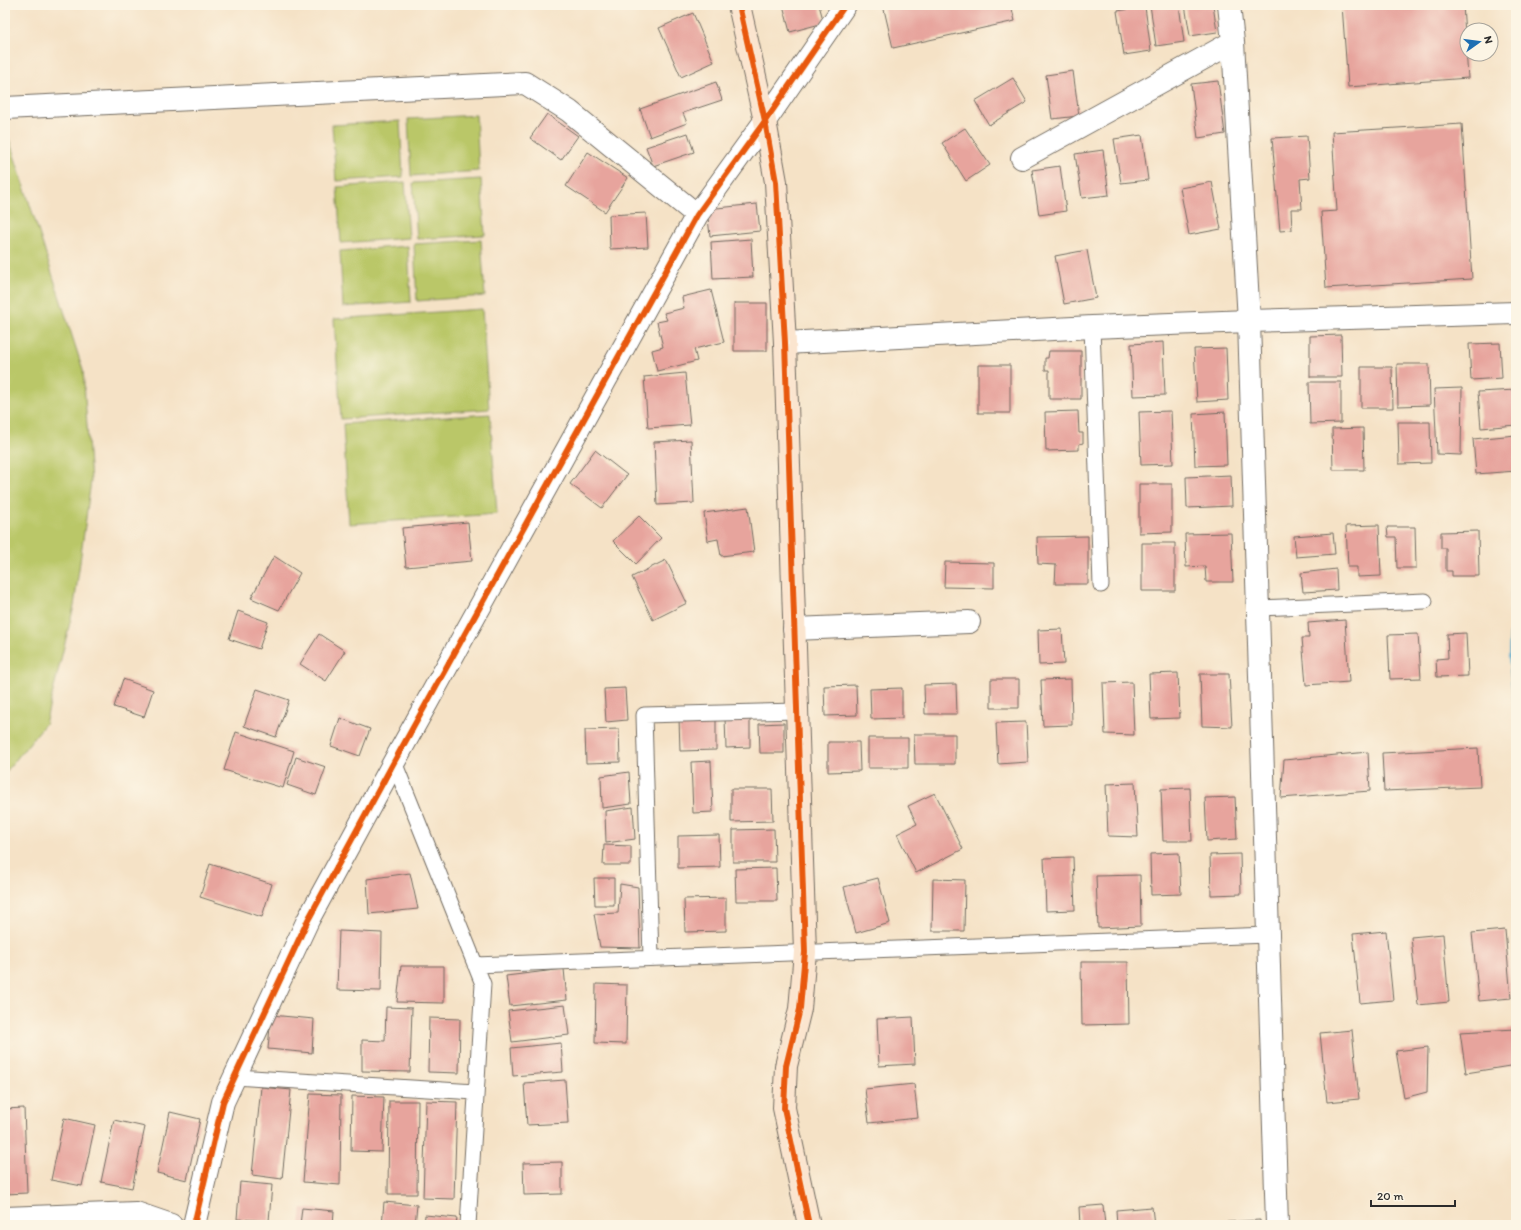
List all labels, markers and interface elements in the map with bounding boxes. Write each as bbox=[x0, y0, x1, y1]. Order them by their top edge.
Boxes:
north arrow bbox=[1459, 22, 1499, 62]
text: N bbox=[1481, 35, 1495, 45]
scale bar bbox=[1371, 1182, 1455, 1208]
text: 20 m bbox=[1377, 1189, 1404, 1203]

